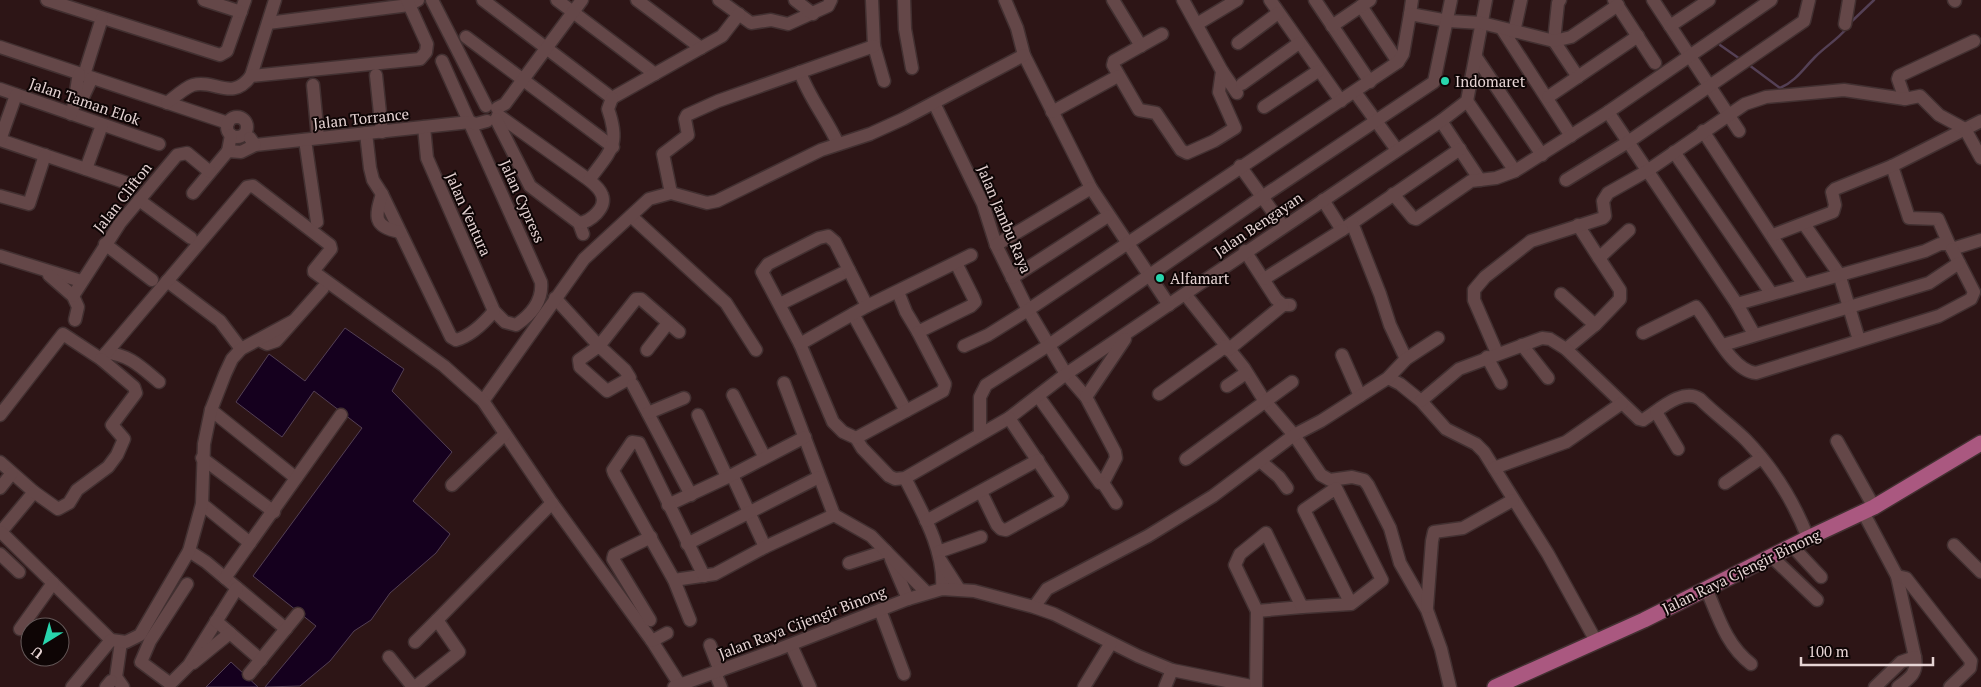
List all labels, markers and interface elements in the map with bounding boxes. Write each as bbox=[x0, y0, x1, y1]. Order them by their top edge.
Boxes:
place label: Indomaret bbox=[1455, 71, 1526, 91]
street label: Jalan Taman Elok bbox=[27, 73, 143, 129]
marker: Indomaret bbox=[1439, 75, 1451, 87]
street label: Jalan Torrance bbox=[312, 103, 410, 133]
street label: Jalan Cypress bbox=[496, 156, 550, 246]
street label: Jalan Clifton bbox=[88, 158, 156, 236]
street label: Jalan Jambu Raya bbox=[973, 162, 1037, 277]
street label: Jalan Ventura bbox=[442, 169, 497, 259]
street label: Jalan Bengayan bbox=[1210, 187, 1306, 261]
place label: Alfamart bbox=[1170, 268, 1230, 288]
marker: Alfamart bbox=[1154, 272, 1166, 284]
street label: Jalan Raya Cjengir Binong bbox=[1659, 524, 1824, 618]
street label: Jalan Raya Cijengir Binong bbox=[715, 580, 890, 663]
north arrow bbox=[20, 617, 70, 667]
scale bar bbox=[1801, 634, 1934, 666]
text: 100 m bbox=[1808, 641, 1849, 661]
text: U bbox=[27, 642, 47, 663]

